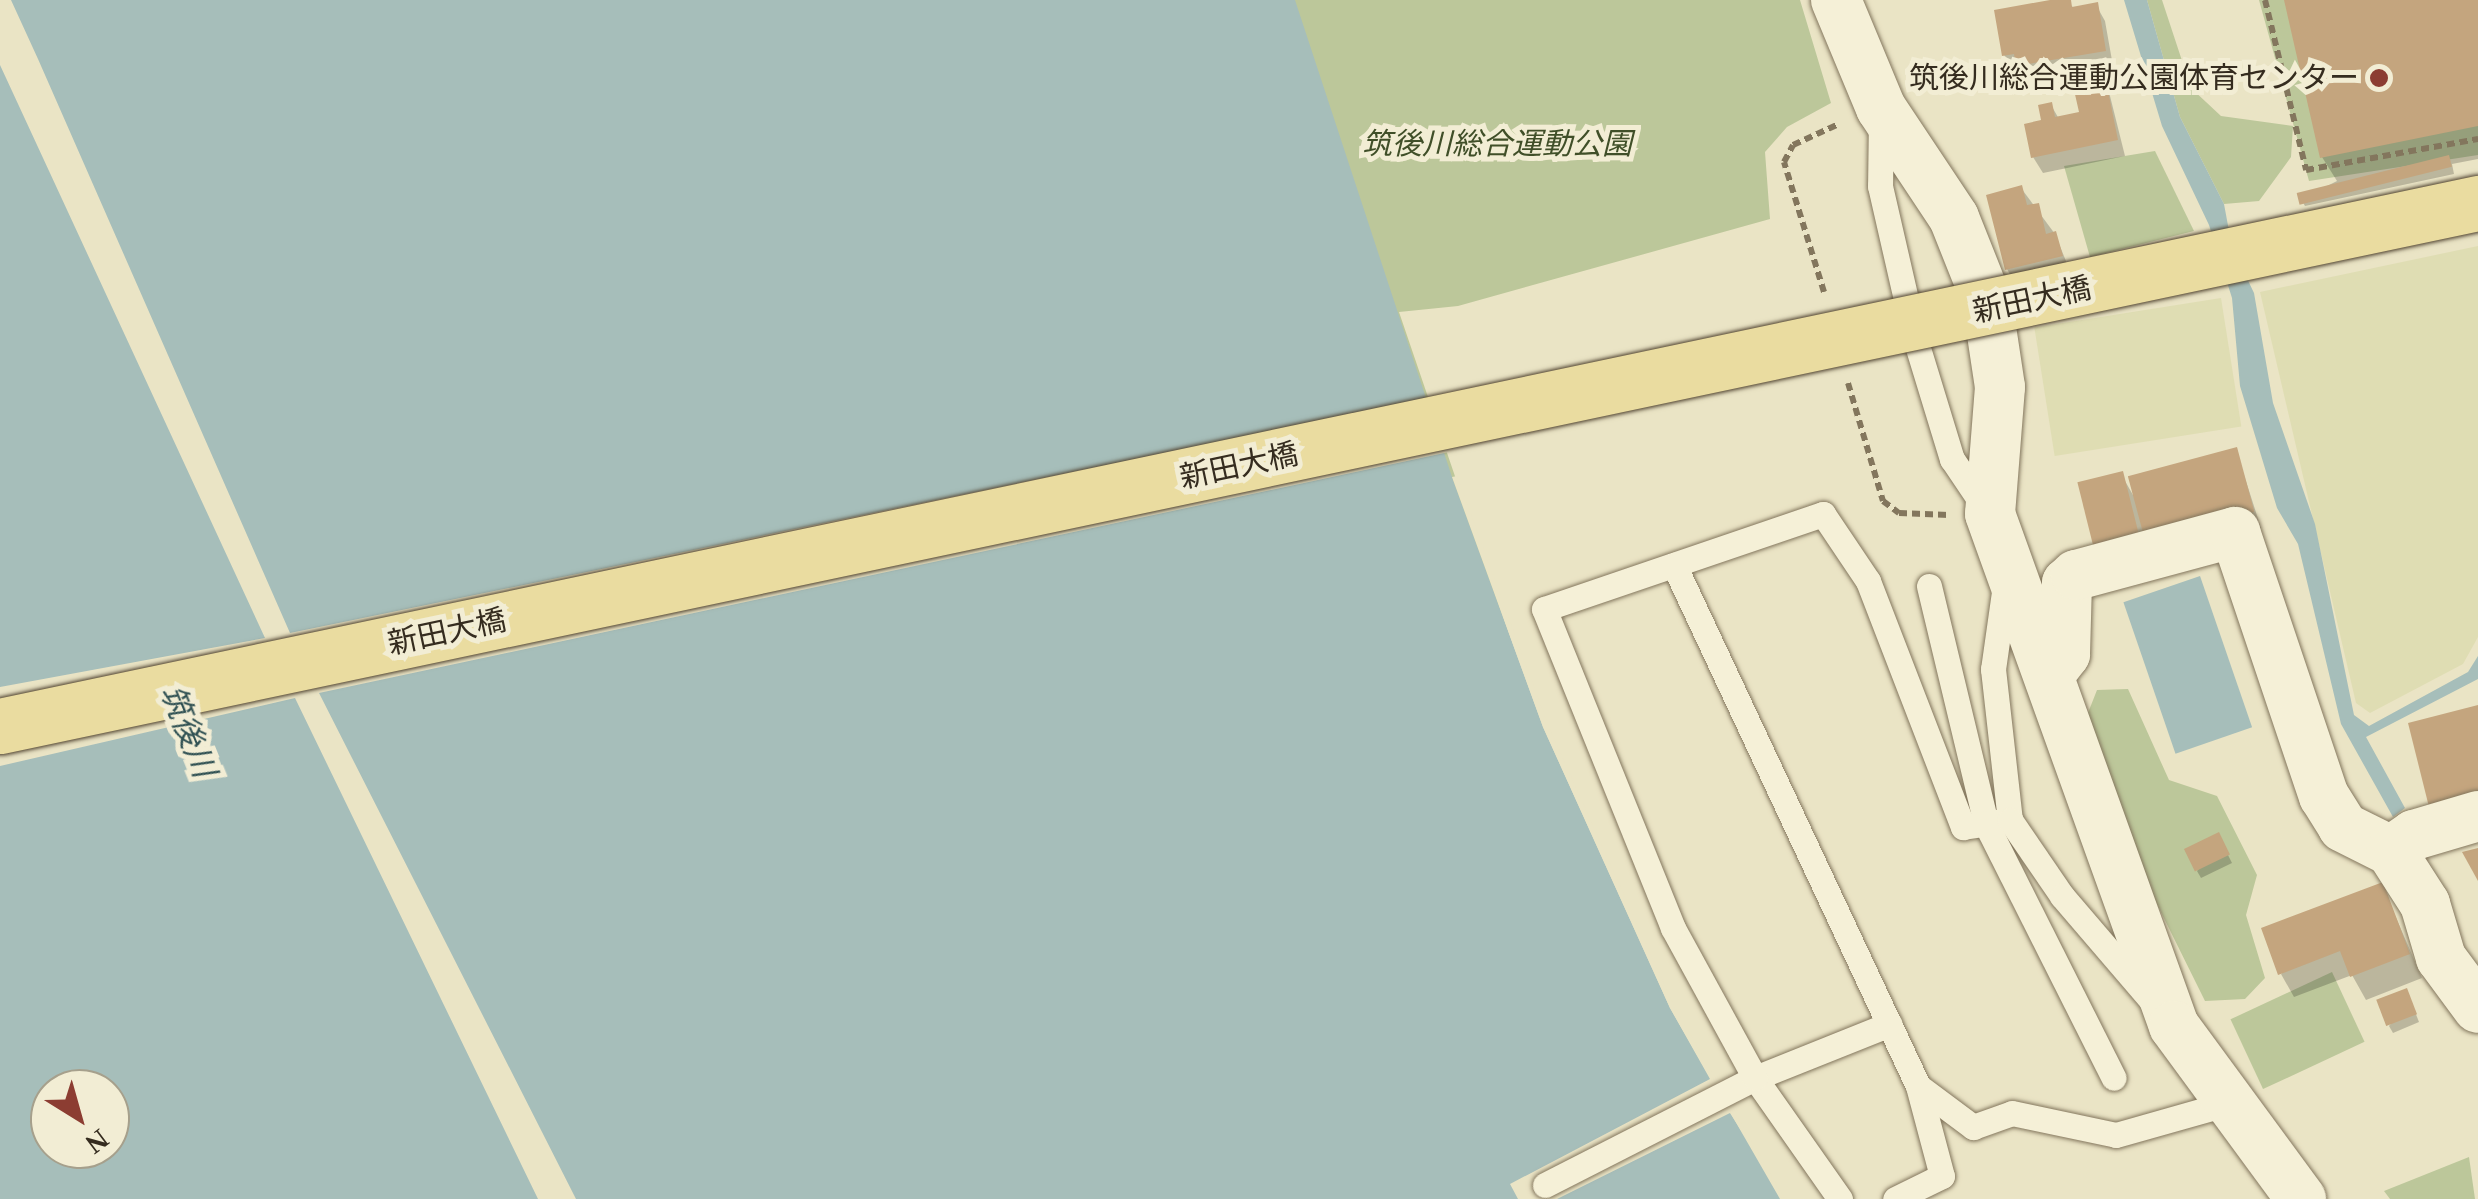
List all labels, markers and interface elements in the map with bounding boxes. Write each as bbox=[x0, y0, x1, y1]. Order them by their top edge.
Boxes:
place label: 筑後川総合運動公園体育センター bbox=[1909, 60, 2359, 96]
marker: 筑後川総合運動公園体育センター bbox=[2368, 67, 2390, 89]
park label: 筑後川総合運動公園 bbox=[1362, 126, 1632, 162]
street label: 新田大橋 bbox=[1970, 270, 2094, 330]
street label: 新田大橋 bbox=[1177, 436, 1301, 496]
street label: 新田大橋 bbox=[385, 602, 509, 662]
water label: 筑後川 bbox=[152, 679, 224, 783]
north arrow bbox=[30, 1069, 130, 1169]
text: N bbox=[80, 1123, 115, 1160]

